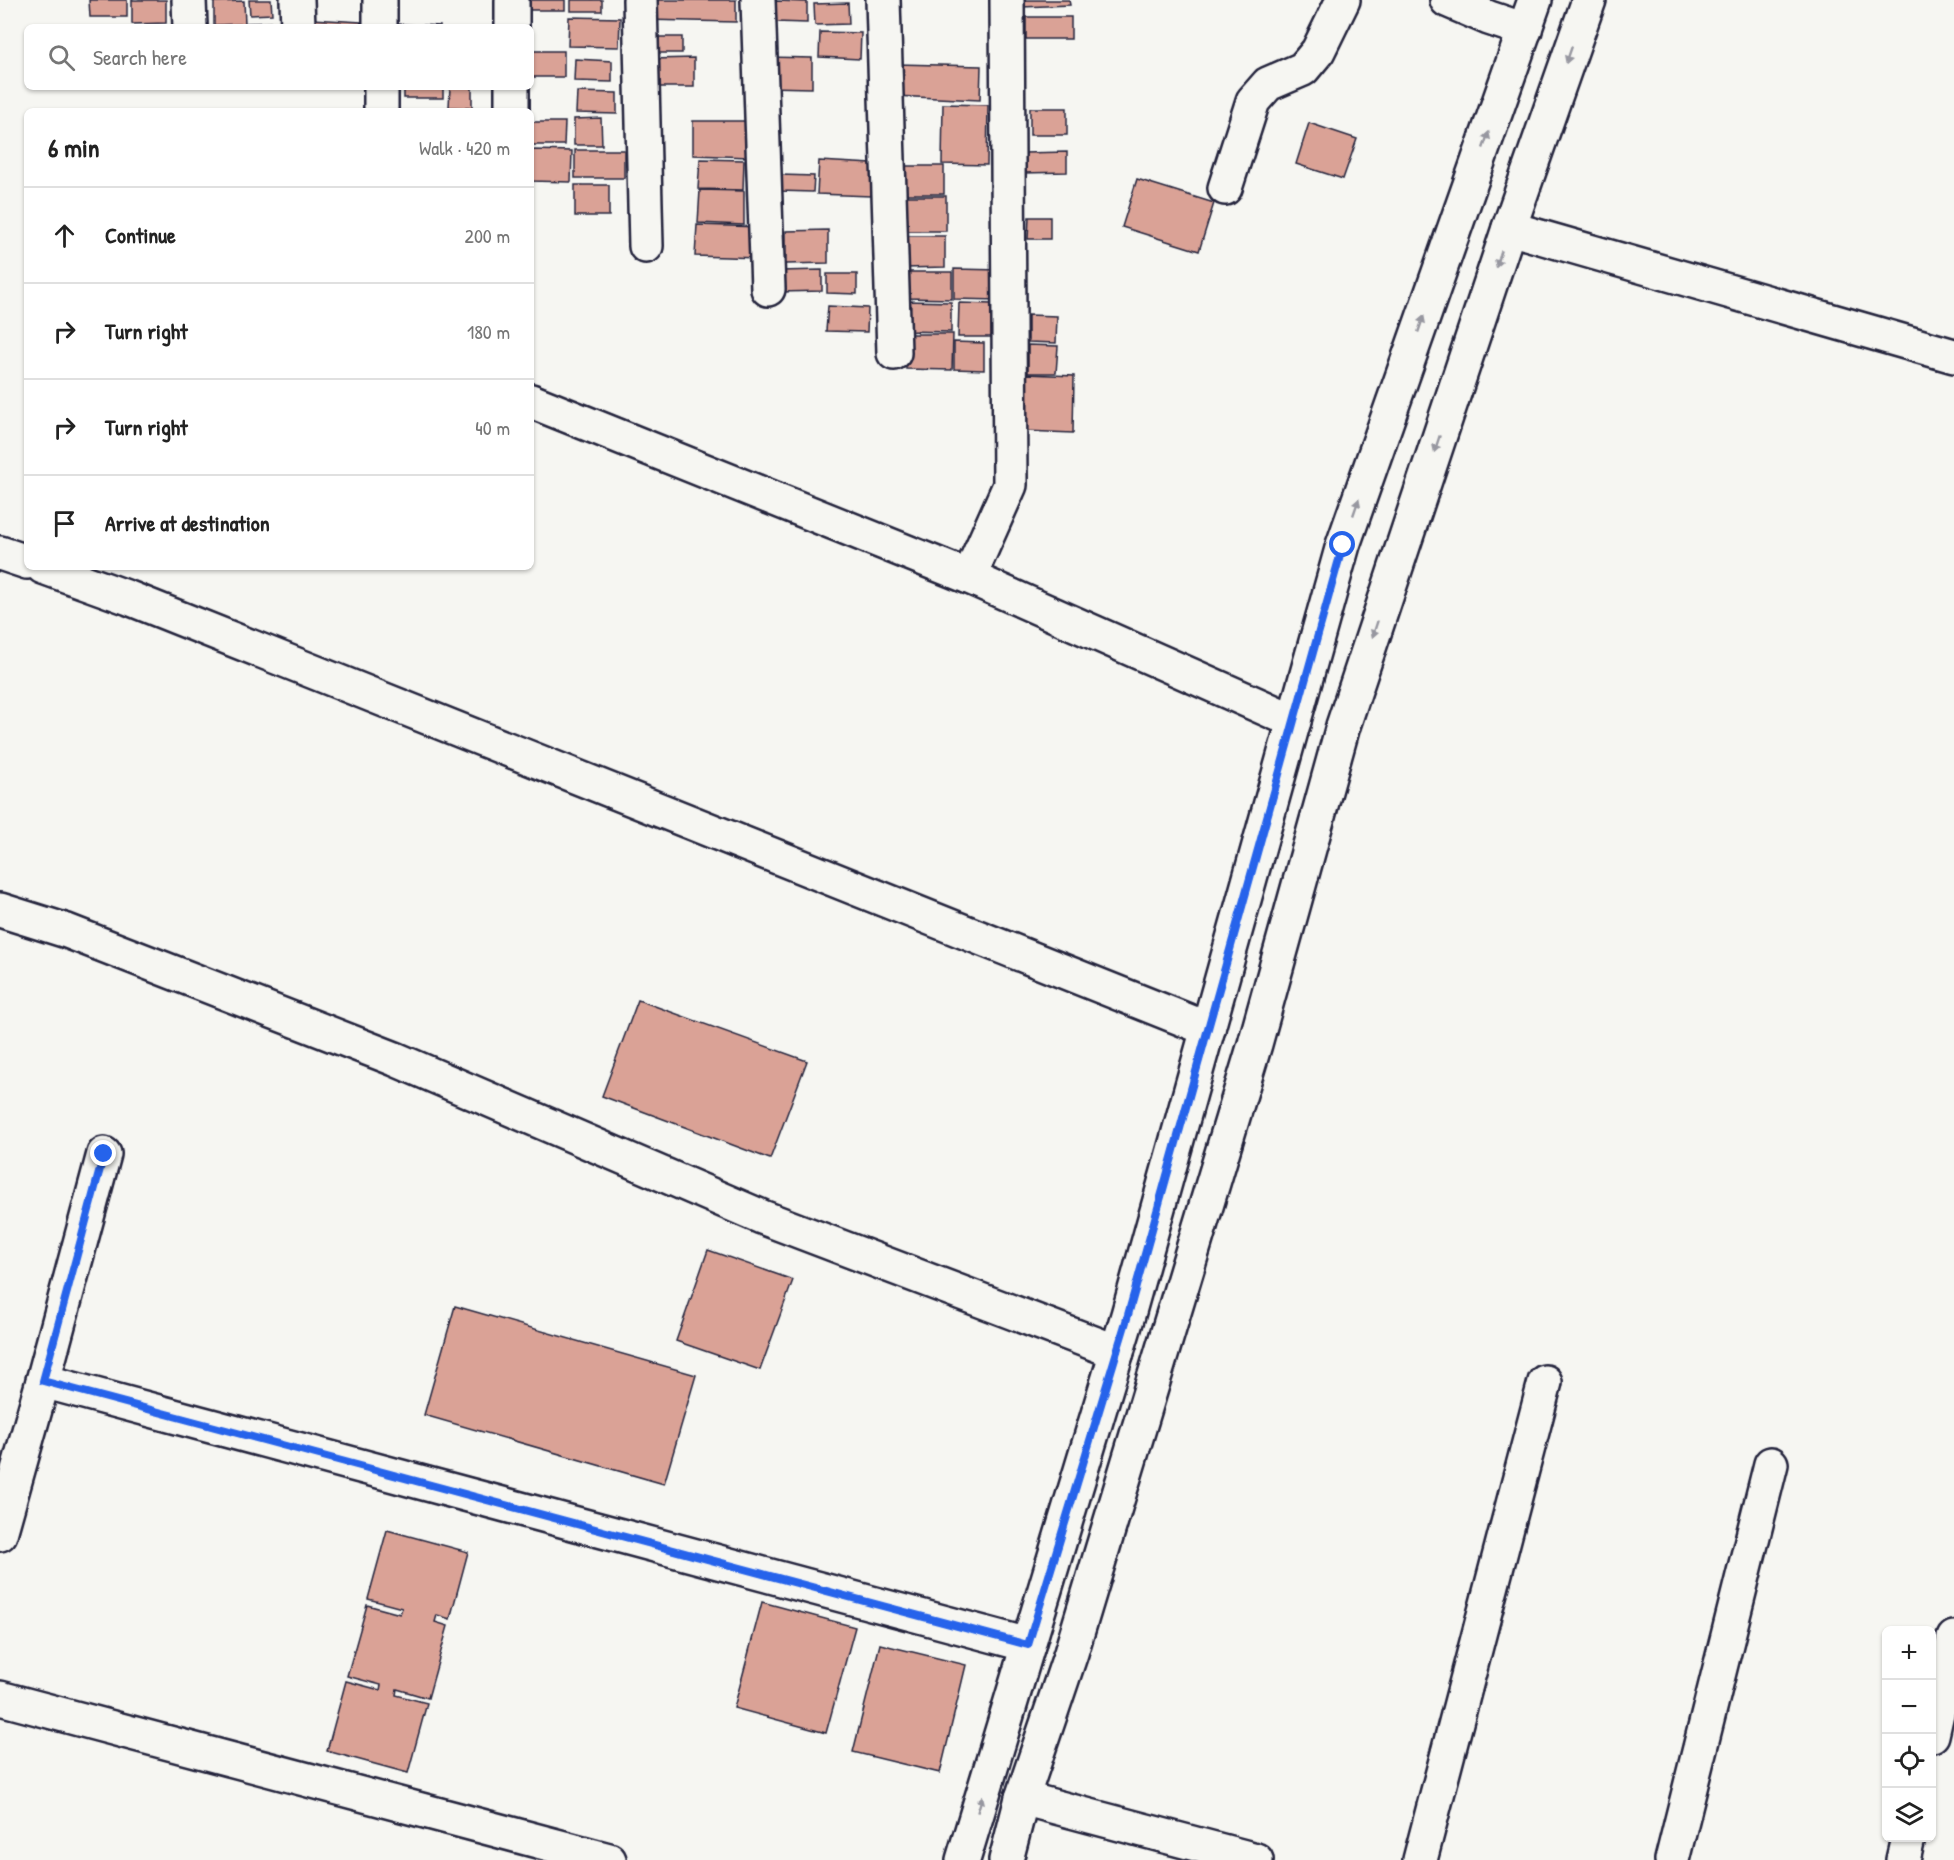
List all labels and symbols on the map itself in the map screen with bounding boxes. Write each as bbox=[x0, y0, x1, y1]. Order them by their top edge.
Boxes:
one-way arrow bbox=[1563, 46, 1573, 64]
one-way arrow bbox=[1482, 131, 1492, 149]
one-way arrow bbox=[1493, 250, 1503, 268]
one-way arrow bbox=[1416, 315, 1426, 333]
one-way arrow bbox=[1432, 435, 1441, 453]
one-way arrow bbox=[1351, 498, 1361, 516]
route start bbox=[1329, 531, 1355, 557]
one-way arrow bbox=[1370, 620, 1380, 638]
route end bbox=[90, 1140, 116, 1166]
one-way arrow bbox=[976, 1795, 985, 1813]

